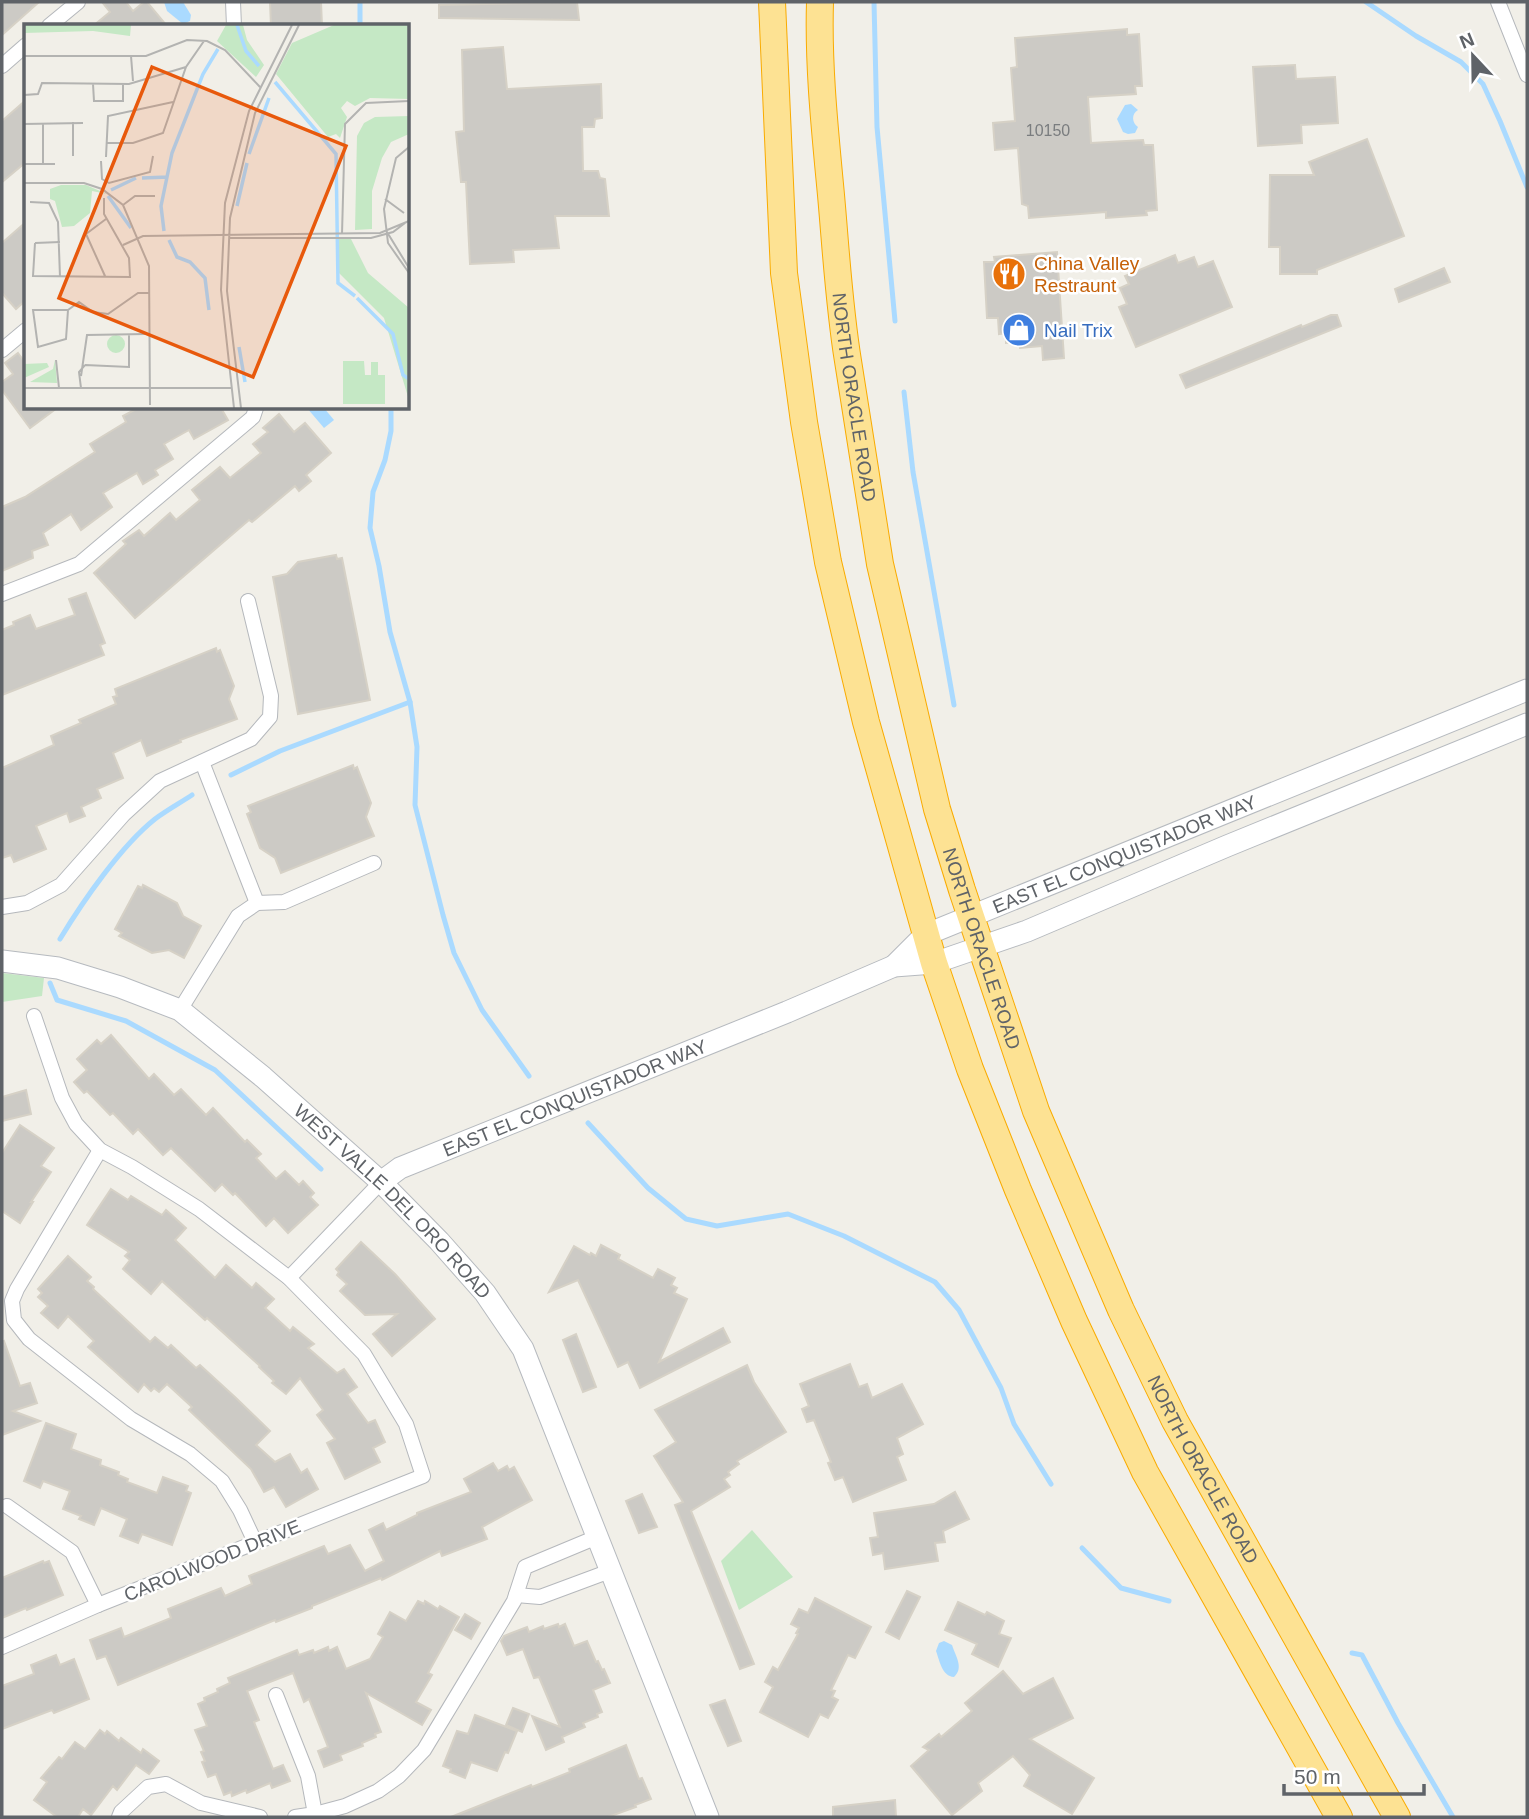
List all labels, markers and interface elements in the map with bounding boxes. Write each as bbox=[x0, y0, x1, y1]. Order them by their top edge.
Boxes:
north arrow bbox=[1438, 21, 1508, 91]
inset map bbox=[24, 24, 410, 410]
text: N bbox=[1457, 28, 1477, 53]
house number: 10150 bbox=[1026, 122, 1070, 139]
place label: China Valley Restraunt bbox=[1034, 253, 1140, 296]
restaurant icon: China Valley Restraunt bbox=[990, 255, 1028, 293]
street label: NORTH ORACLE ROAD bbox=[828, 292, 880, 503]
shop icon: Nail Trix bbox=[1000, 311, 1038, 349]
place label: Nail Trix bbox=[1044, 320, 1113, 341]
street label: EAST EL CONQUISTADOR WAY bbox=[990, 791, 1260, 917]
street label: NORTH ORACLE ROAD bbox=[939, 845, 1025, 1052]
street label: EAST EL CONQUISTADOR WAY bbox=[440, 1035, 710, 1161]
street label: WEST VALLE DEL ORO ROAD bbox=[290, 1100, 495, 1303]
street label: NORTH ORACLE ROAD bbox=[1143, 1372, 1263, 1567]
street label: CAROLWOOD DRIVE bbox=[121, 1515, 304, 1606]
scale bar bbox=[1284, 1752, 1424, 1796]
text: 50 m bbox=[1294, 1765, 1341, 1788]

